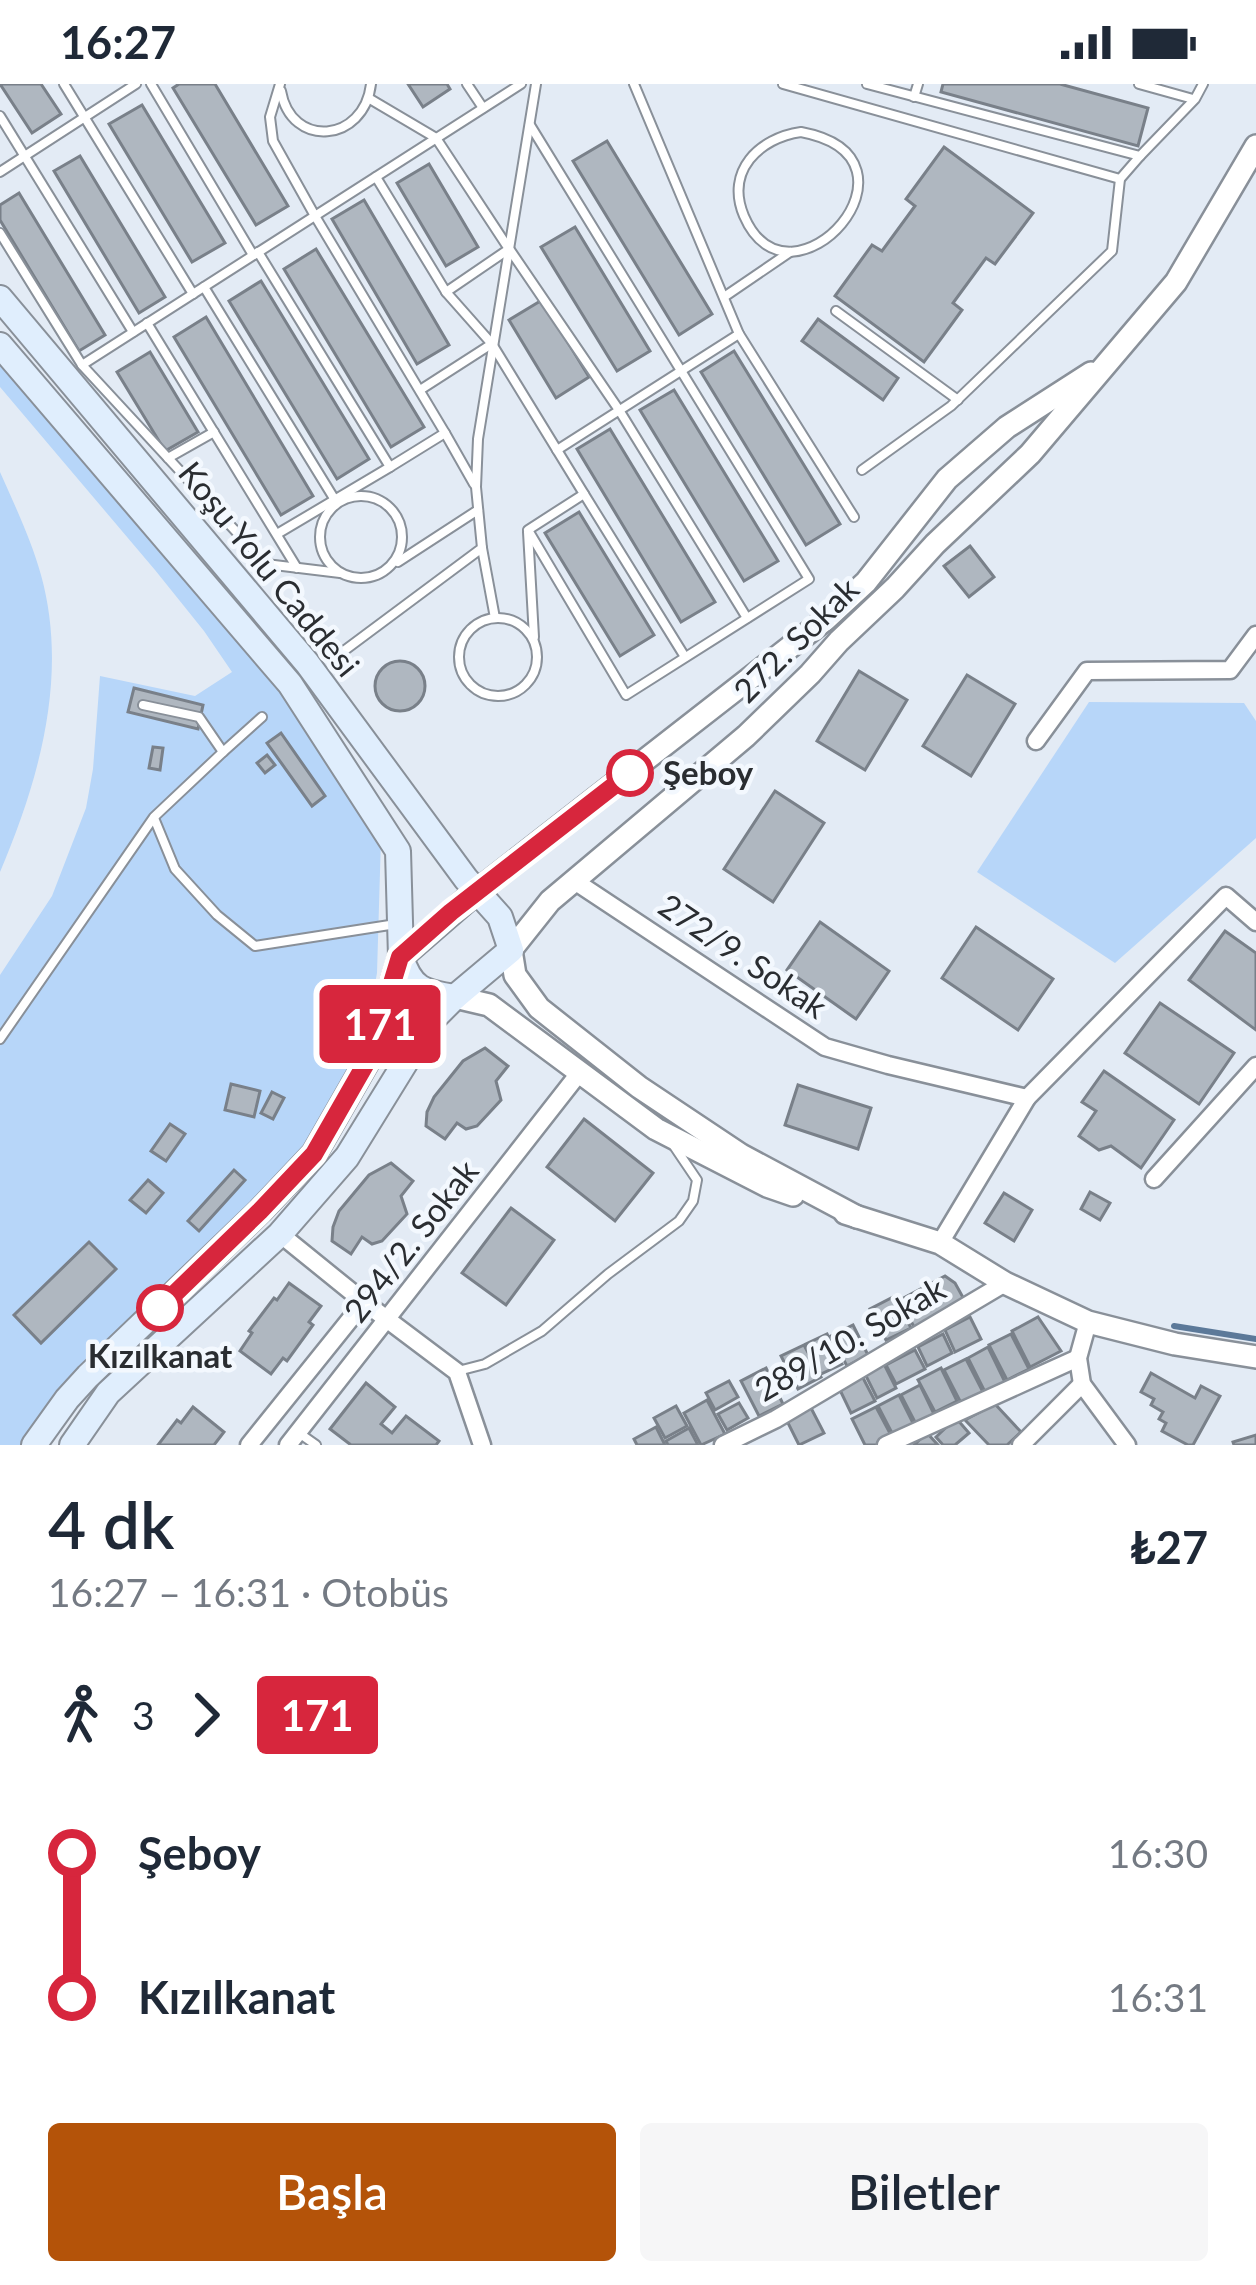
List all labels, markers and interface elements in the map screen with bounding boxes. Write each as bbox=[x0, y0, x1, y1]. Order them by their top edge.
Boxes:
text: 16:27 bbox=[60, 15, 176, 69]
street label: Koşu Yolu Caddesi bbox=[171, 453, 369, 684]
street label: 272. Sokak bbox=[725, 568, 866, 710]
marker: Şeboy bbox=[608, 751, 652, 795]
place label: Şeboy bbox=[663, 752, 754, 792]
street label: 272/9. Sokak bbox=[652, 884, 835, 1026]
line badge: 171 bbox=[311, 985, 449, 1063]
text: 171 bbox=[343, 999, 417, 1049]
street label: 294/2. Sokak bbox=[335, 1151, 486, 1329]
street label: 289/10. Sokak bbox=[747, 1267, 952, 1409]
marker: Kızılkanat bbox=[138, 1286, 182, 1330]
place label: Kızılkanat bbox=[88, 1335, 233, 1375]
text: 4 dk bbox=[48, 1484, 174, 1563]
text: ₺27 bbox=[1130, 1520, 1208, 1574]
text: 16:27 – 16:31 · Otobüs bbox=[48, 1569, 449, 1615]
icon: walk bbox=[48, 1682, 114, 1748]
icon: forward bbox=[173, 1682, 239, 1748]
text: 171 bbox=[281, 1690, 354, 1740]
text: 3 bbox=[132, 1692, 155, 1738]
text: Şeboy bbox=[138, 1826, 261, 1880]
text: 16:30 bbox=[1108, 1830, 1208, 1876]
text: Kızılkanat bbox=[138, 1970, 335, 2024]
text: 16:31 bbox=[1108, 1974, 1208, 2020]
button: Başla bbox=[48, 2123, 616, 2261]
button: Biletler bbox=[640, 2123, 1208, 2261]

